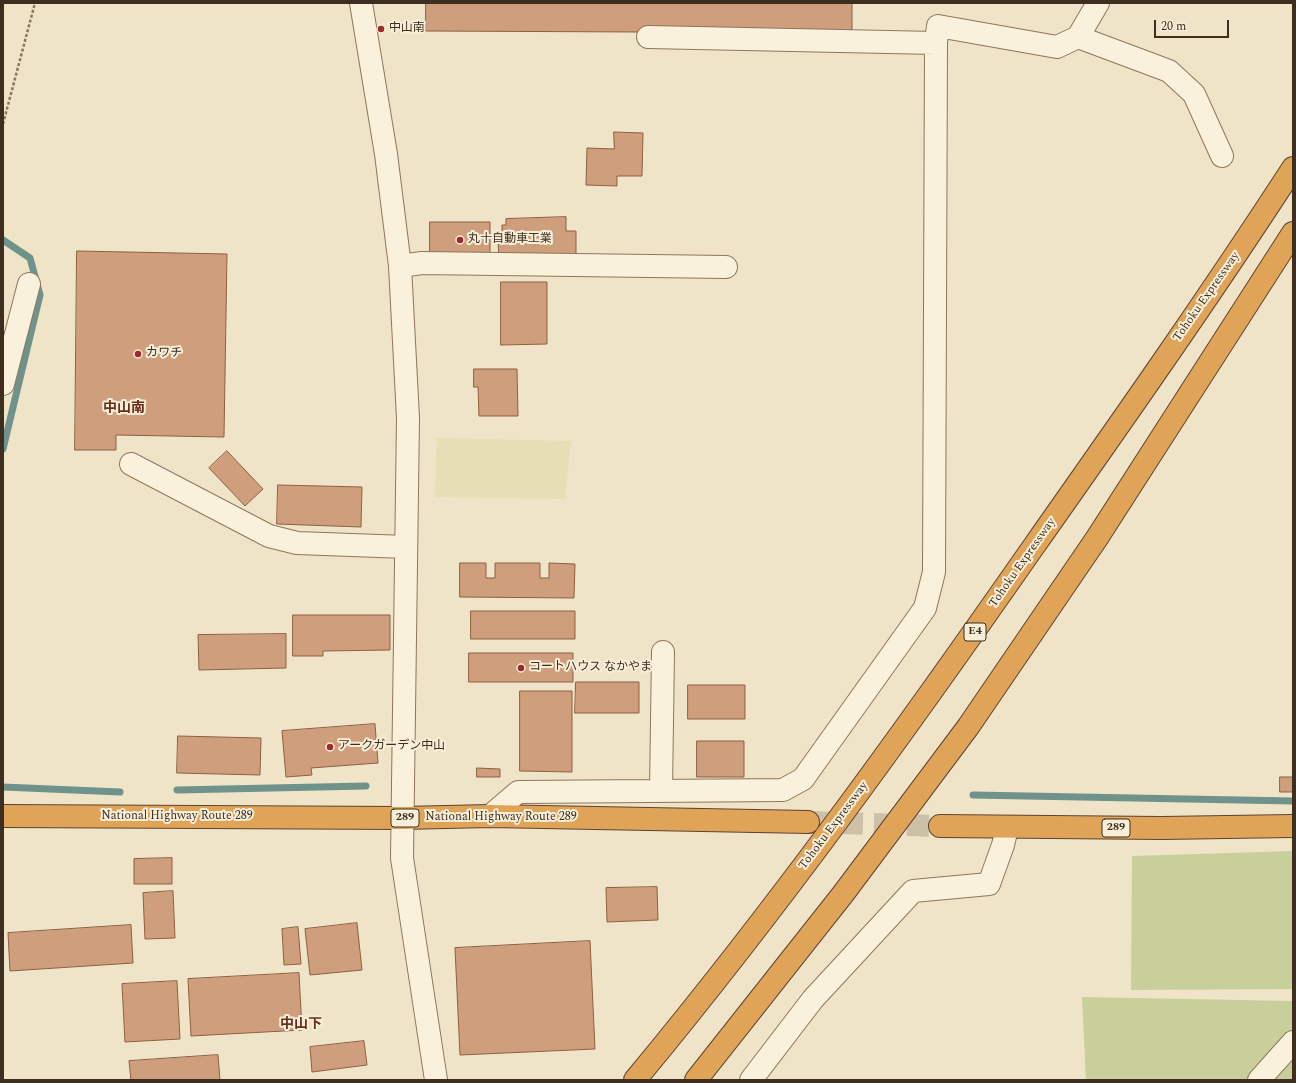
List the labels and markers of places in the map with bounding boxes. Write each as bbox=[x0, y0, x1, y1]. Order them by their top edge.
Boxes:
place label: 中山南 bbox=[389, 22, 425, 36]
marker: 中山南 bbox=[376, 24, 386, 34]
place label: 丸十自動車工業 bbox=[468, 233, 552, 247]
marker: 丸十自動車工業 bbox=[455, 235, 465, 245]
place label: カワチ bbox=[146, 347, 182, 361]
marker: カワチ bbox=[133, 349, 143, 359]
place label: コートハウス なかやま bbox=[529, 661, 652, 675]
marker: コートハウス なかやま bbox=[516, 663, 526, 673]
place label: アークガーデン中山 bbox=[338, 740, 445, 754]
marker: アークガーデン中山 bbox=[325, 742, 335, 752]

